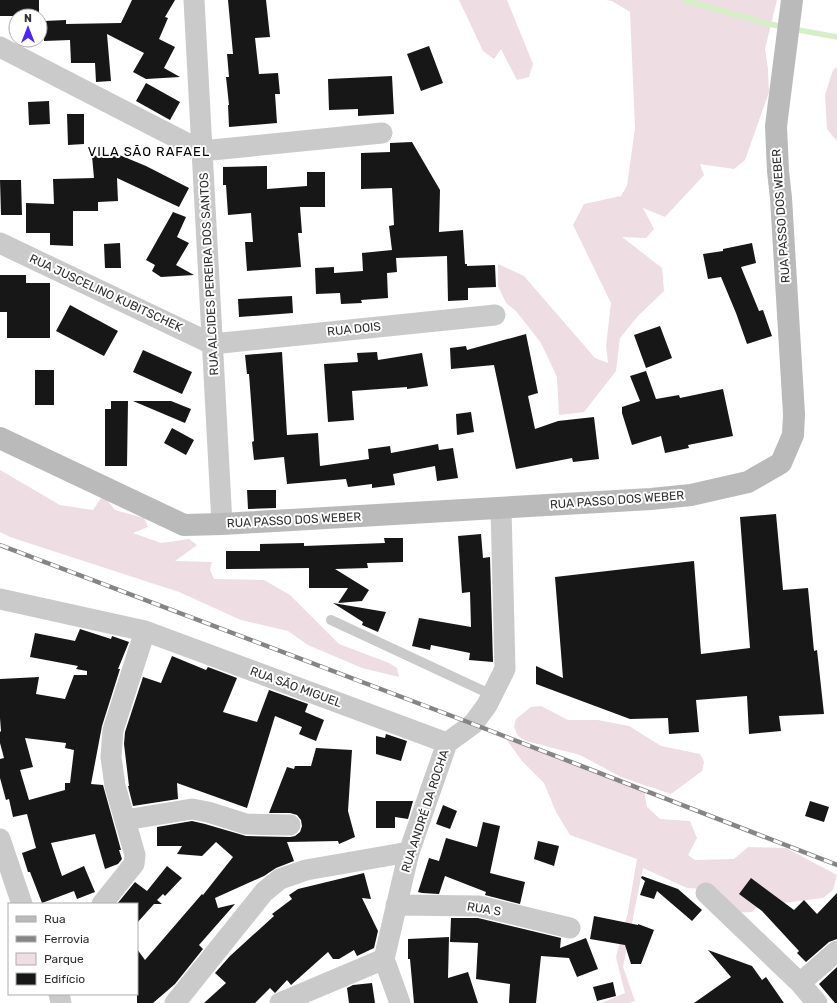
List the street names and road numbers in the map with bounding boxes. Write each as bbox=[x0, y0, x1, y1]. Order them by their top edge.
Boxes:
street label: RUA PASSO DOS WEBER bbox=[769, 148, 793, 284]
street label: RUA ALCIDES PEREIRA DOS SANTOS bbox=[197, 172, 221, 376]
street label: RUA JUSCELINO KUBITSCHEK bbox=[27, 251, 185, 335]
street label: RUA DOIS bbox=[326, 319, 382, 339]
street label: RUA PASSO DOS WEBER bbox=[549, 488, 685, 512]
street label: RUA PASSO DOS WEBER bbox=[226, 509, 362, 531]
street label: RUA SÃO MIGUEL bbox=[248, 664, 344, 710]
street label: RUA ANDRÉ DA ROCHA bbox=[398, 748, 452, 874]
street label: RUA S bbox=[466, 899, 502, 919]

